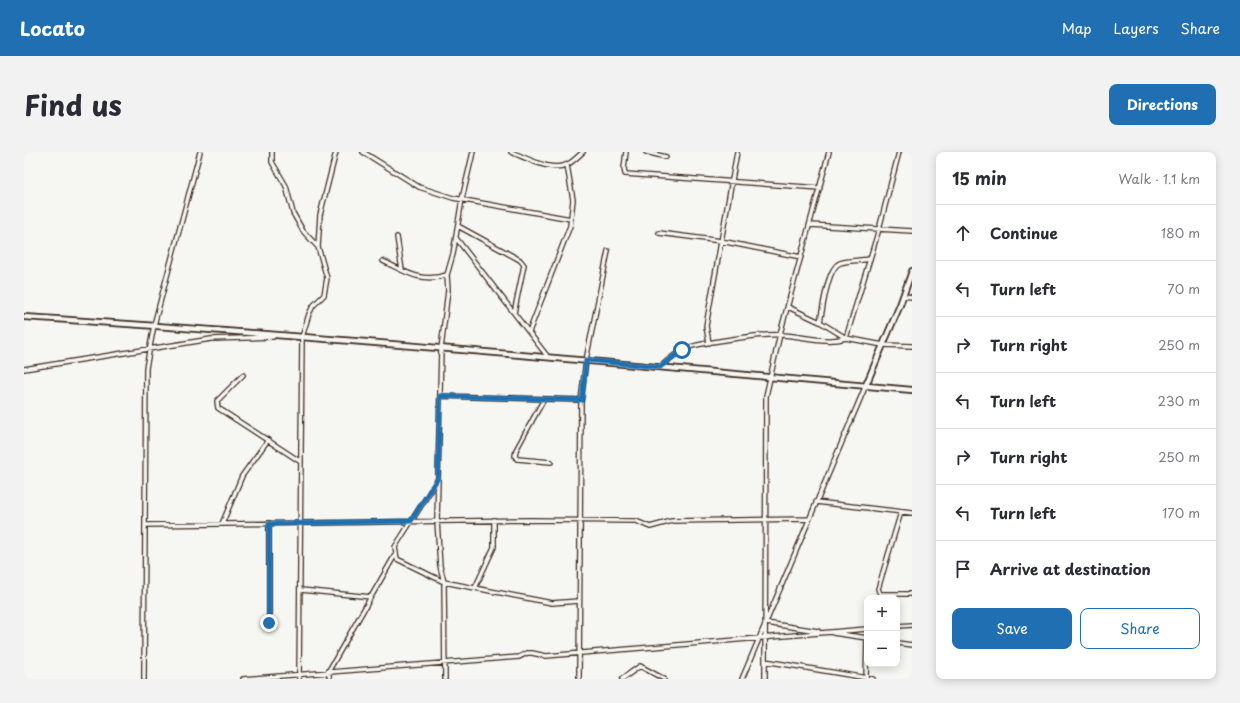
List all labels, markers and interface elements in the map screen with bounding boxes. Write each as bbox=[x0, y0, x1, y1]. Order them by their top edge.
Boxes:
text: Locato bbox=[20, 14, 85, 42]
text: Map bbox=[1062, 18, 1092, 39]
text: Layers bbox=[1114, 18, 1159, 39]
text: Share bbox=[1181, 18, 1220, 39]
text: Find us bbox=[24, 83, 122, 126]
button: Directions bbox=[1109, 84, 1216, 125]
text: 15 min bbox=[952, 165, 1007, 191]
text: Walk · 1.1 km bbox=[1119, 169, 1200, 188]
text: Continue bbox=[990, 221, 1058, 244]
icon: ahead bbox=[952, 222, 974, 244]
text: 180 m bbox=[1161, 223, 1200, 242]
text: Turn left bbox=[990, 277, 1056, 300]
icon: left bbox=[952, 278, 974, 300]
text: 70 m bbox=[1167, 279, 1200, 298]
text: Turn right bbox=[990, 333, 1067, 356]
icon: right bbox=[952, 334, 974, 356]
text: 250 m bbox=[1158, 335, 1200, 354]
route start bbox=[673, 341, 691, 359]
text: Turn left bbox=[990, 389, 1056, 412]
icon: left bbox=[952, 390, 974, 412]
text: 230 m bbox=[1158, 391, 1200, 410]
text: Turn right bbox=[990, 445, 1067, 468]
icon: right bbox=[952, 446, 974, 468]
text: 250 m bbox=[1158, 447, 1200, 466]
text: Turn left bbox=[990, 501, 1056, 524]
icon: left bbox=[952, 502, 974, 524]
text: 170 m bbox=[1162, 503, 1200, 522]
text: Arrive at destination bbox=[990, 557, 1151, 580]
icon: arrive bbox=[952, 558, 974, 580]
map controls bbox=[864, 595, 900, 667]
button: + bbox=[864, 595, 900, 631]
button: Save bbox=[952, 608, 1072, 649]
button: Share bbox=[1080, 608, 1200, 649]
route end bbox=[260, 614, 278, 632]
button: − bbox=[864, 631, 900, 667]

